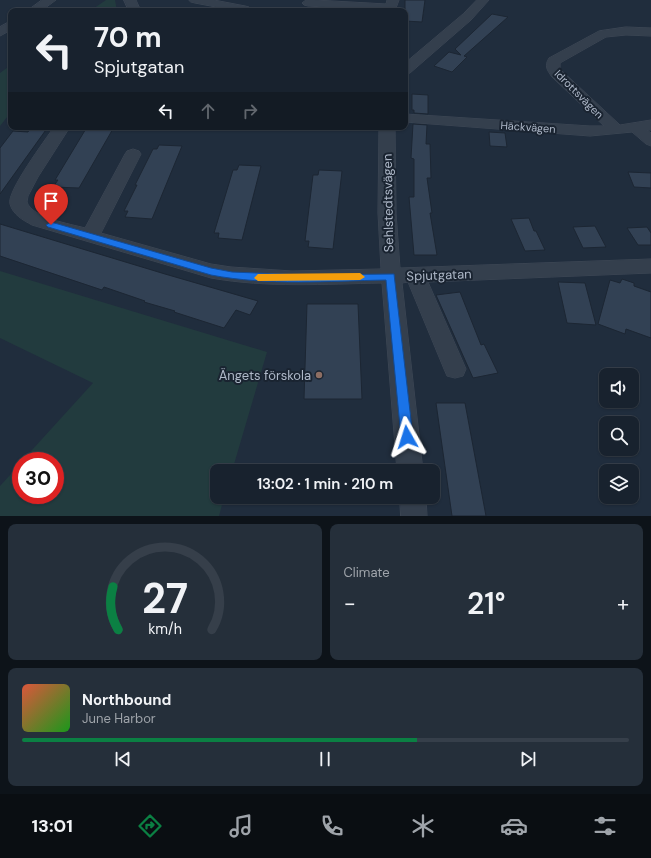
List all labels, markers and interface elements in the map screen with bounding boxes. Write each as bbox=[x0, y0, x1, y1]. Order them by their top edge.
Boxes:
text: 70 m bbox=[94, 19, 162, 56]
icon: left bbox=[28, 24, 80, 76]
text: Spjutgatan bbox=[94, 55, 184, 79]
street label: Idrottsvägen bbox=[552, 67, 606, 121]
icon: left bbox=[155, 100, 177, 122]
icon: ahead bbox=[197, 100, 219, 122]
icon: right bbox=[239, 100, 261, 122]
street label: Häckvägen bbox=[500, 118, 556, 136]
street label: Sehlstedtsvägen bbox=[379, 154, 397, 252]
pin bbox=[34, 184, 68, 225]
icon: arrive bbox=[40, 190, 62, 212]
street label: Spjutgatan bbox=[406, 265, 472, 285]
place label: Ängets förskola bbox=[219, 367, 311, 384]
map controls bbox=[599, 368, 639, 504]
button: sound bbox=[599, 368, 639, 408]
marker: Ängets förskola bbox=[314, 370, 324, 380]
position arrow bbox=[386, 416, 428, 458]
button: search bbox=[599, 416, 639, 456]
speed limit sign: 30 bbox=[12, 452, 64, 504]
button: layers bbox=[599, 464, 639, 504]
text: 13:02 · 1 min · 210 m bbox=[257, 474, 393, 494]
text: Climate bbox=[344, 564, 390, 581]
text: 27 bbox=[142, 572, 188, 626]
text: 21° bbox=[467, 584, 505, 623]
text: − bbox=[344, 589, 356, 618]
text: + bbox=[617, 589, 629, 618]
text: km/h bbox=[148, 620, 182, 638]
text: Northbound bbox=[82, 690, 171, 710]
text: June Harbor bbox=[82, 710, 156, 727]
icon: previous bbox=[112, 748, 134, 770]
icon: pause bbox=[314, 748, 336, 770]
icon: next bbox=[517, 748, 539, 770]
icon: directions bbox=[136, 812, 164, 840]
icon: music bbox=[227, 812, 255, 840]
icon: phone bbox=[318, 812, 346, 840]
icon: climate bbox=[409, 812, 437, 840]
icon: car bbox=[500, 812, 528, 840]
icon: filters bbox=[591, 812, 619, 840]
text: 13:01 bbox=[32, 814, 73, 838]

